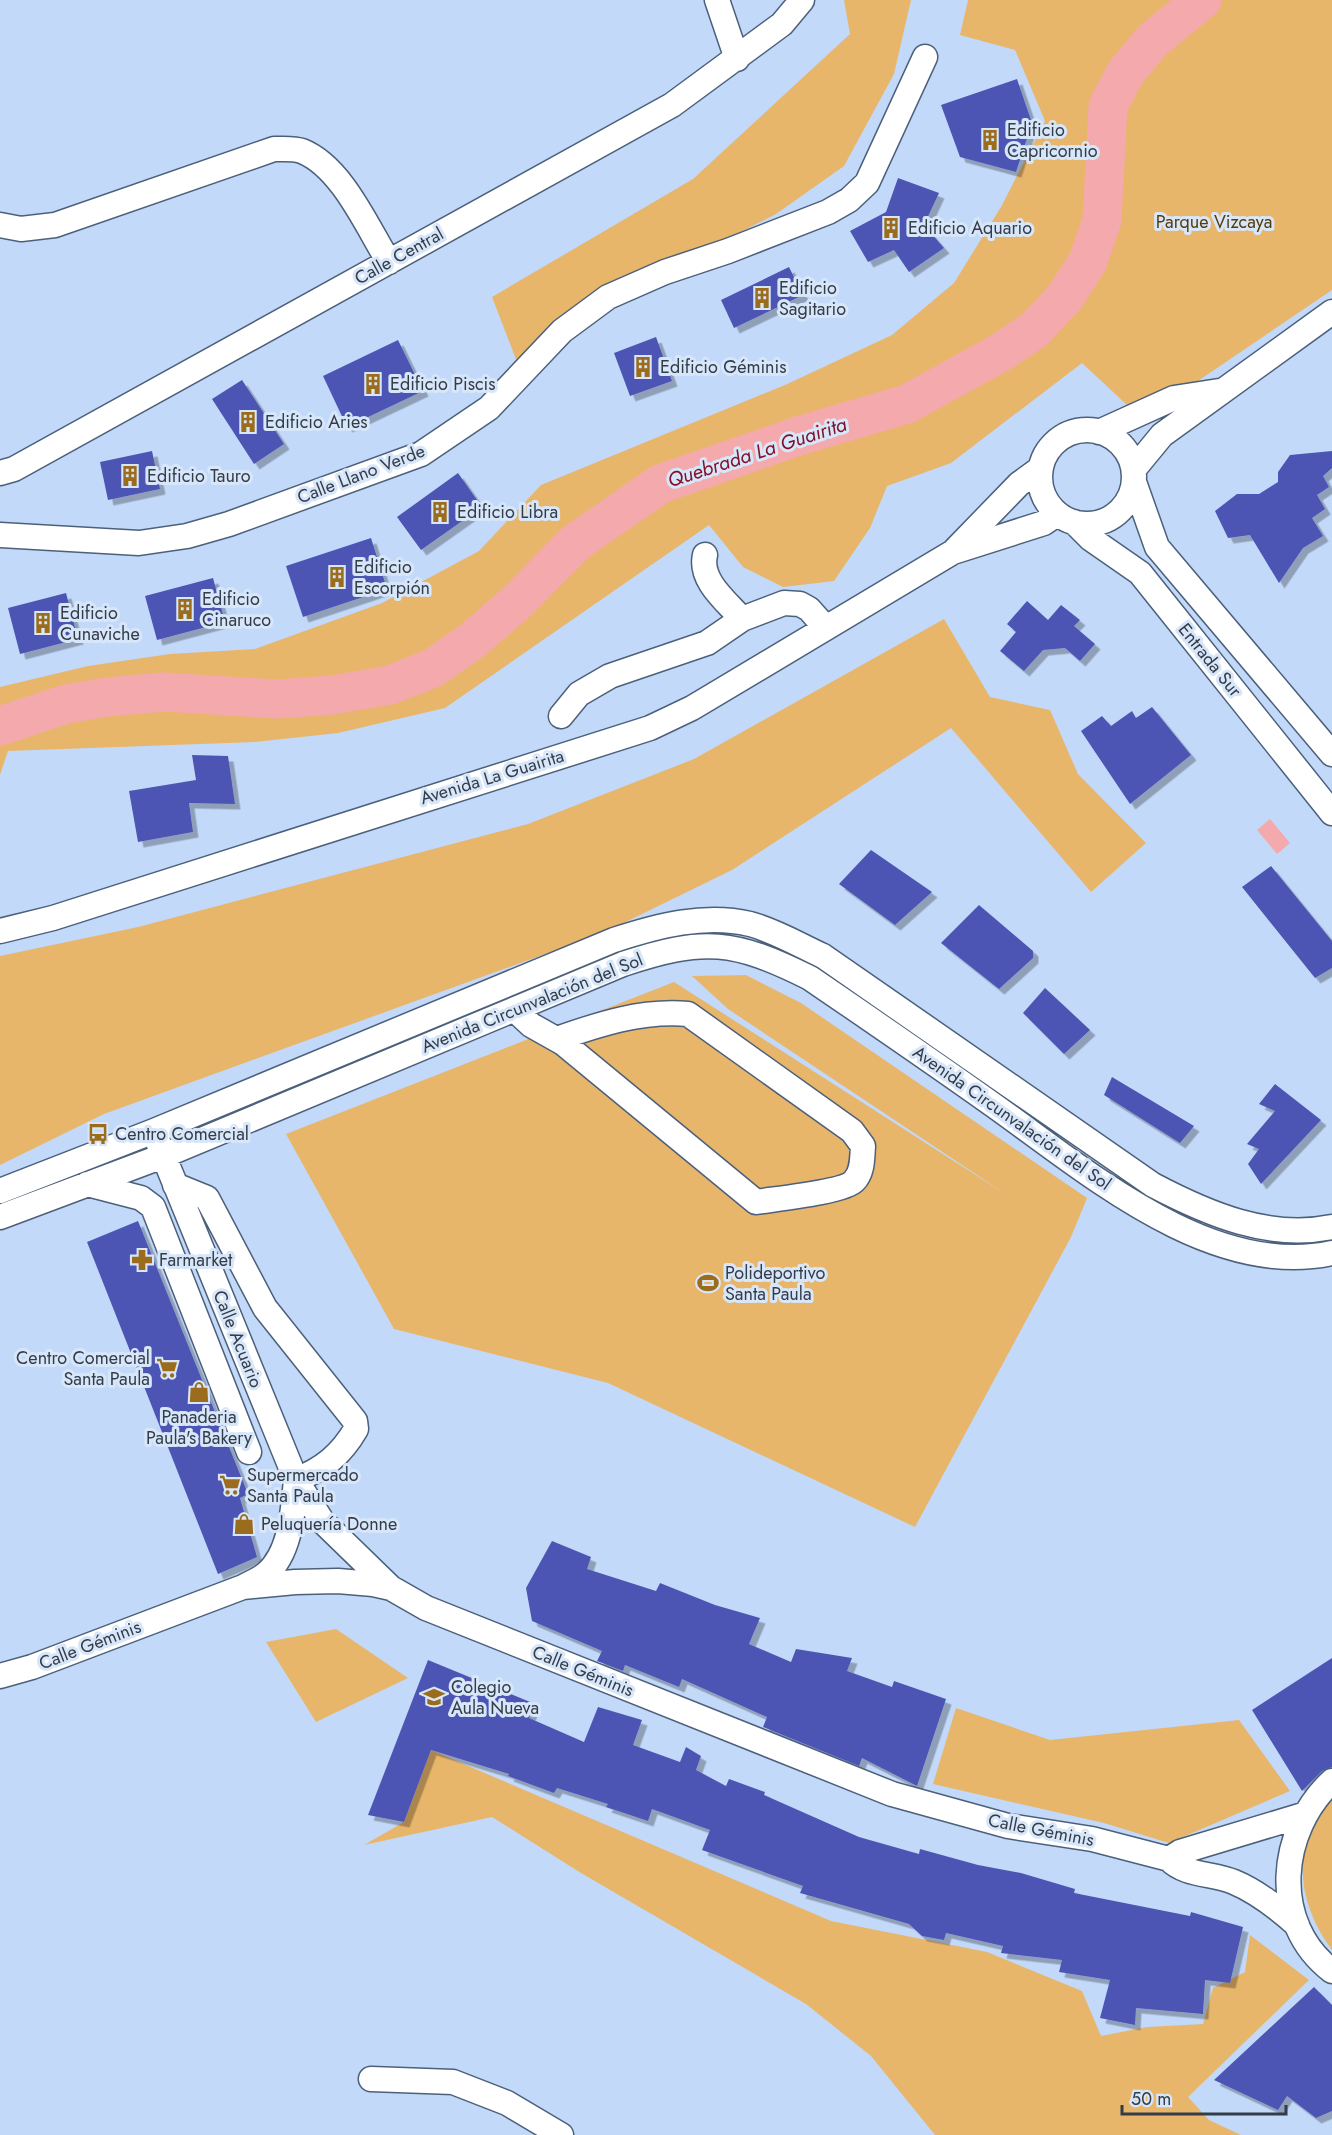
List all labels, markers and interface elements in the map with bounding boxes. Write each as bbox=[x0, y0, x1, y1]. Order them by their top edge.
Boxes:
place label: Edificio Capricornio bbox=[1007, 117, 1098, 164]
building icon: Edificio Capricornio bbox=[978, 128, 1002, 152]
park label: Parque Vizcaya bbox=[1156, 209, 1272, 235]
place label: Edificio Aquario bbox=[908, 215, 1032, 241]
building icon: Edificio Aquario bbox=[879, 216, 903, 240]
street label: Calle Central bbox=[350, 221, 448, 291]
place label: Edificio Sagitario bbox=[779, 275, 846, 322]
building icon: Edificio Sagitario bbox=[750, 286, 774, 310]
place label: Edificio Géminis bbox=[660, 354, 787, 380]
building icon: Edificio Géminis bbox=[631, 355, 655, 379]
place label: Edificio Piscis bbox=[390, 371, 496, 397]
building icon: Edificio Piscis bbox=[361, 372, 385, 396]
place label: Edificio Aries bbox=[265, 409, 367, 435]
building icon: Edificio Aries bbox=[236, 410, 260, 434]
water label: Quebrada La Guairita bbox=[664, 410, 851, 495]
street label: Calle Llano Verde bbox=[293, 438, 429, 510]
place label: Edificio Tauro bbox=[147, 463, 251, 489]
building icon: Edificio Tauro bbox=[118, 464, 142, 488]
place label: Edificio Libra bbox=[457, 499, 558, 525]
building icon: Edificio Libra bbox=[428, 500, 452, 524]
place label: Edificio Escorpión bbox=[354, 554, 430, 601]
building icon: Edificio Escorpión bbox=[325, 565, 349, 589]
place label: Edificio Cinaruco bbox=[202, 586, 271, 633]
building icon: Edificio Cinaruco bbox=[173, 597, 197, 621]
place label: Edificio Cunaviche bbox=[60, 600, 140, 647]
building icon: Edificio Cunaviche bbox=[31, 611, 55, 635]
street label: Entrada Sur bbox=[1172, 618, 1248, 703]
street label: Avenida La Guairita bbox=[417, 743, 567, 811]
street label: Avenida Circunvalación del Sol bbox=[417, 947, 647, 1059]
street label: Avenida Circunvalación del Sol bbox=[908, 1039, 1116, 1197]
place label: Centro Comercial bbox=[115, 1121, 249, 1147]
bus stop icon: Centro Comercial bbox=[86, 1122, 110, 1146]
place label: Farmarket bbox=[159, 1247, 233, 1273]
pharmacy icon: Farmarket bbox=[130, 1248, 154, 1272]
place label: Polideportivo Santa Paula bbox=[725, 1260, 825, 1307]
sports icon: Polideportivo Santa Paula bbox=[696, 1271, 720, 1295]
street label: Calle Acuario bbox=[207, 1286, 269, 1392]
place label: Centro Comercial Santa Paula bbox=[16, 1345, 150, 1392]
supermarket icon: Centro Comercial Santa Paula bbox=[155, 1356, 179, 1380]
shop icon: Panaderia Paula's Bakery bbox=[187, 1380, 211, 1404]
place label: Panaderia Paula's Bakery bbox=[146, 1404, 252, 1451]
place label: Supermercado Santa Paula bbox=[247, 1462, 359, 1509]
supermarket icon: Supermercado Santa Paula bbox=[218, 1473, 242, 1497]
place label: Peluquería Donne bbox=[261, 1511, 397, 1537]
shop icon: Peluquería Donne bbox=[232, 1512, 256, 1536]
street label: Calle Géminis bbox=[35, 1614, 145, 1676]
street label: Calle Géminis bbox=[528, 1639, 638, 1703]
place label: Colegio Aula Nueva bbox=[451, 1674, 539, 1721]
school or university icon: Colegio Aula Nueva bbox=[422, 1685, 446, 1709]
street label: Calle Géminis bbox=[986, 1807, 1096, 1853]
scale bar bbox=[1122, 2078, 1286, 2116]
text: 50 m bbox=[1131, 2086, 1171, 2112]

